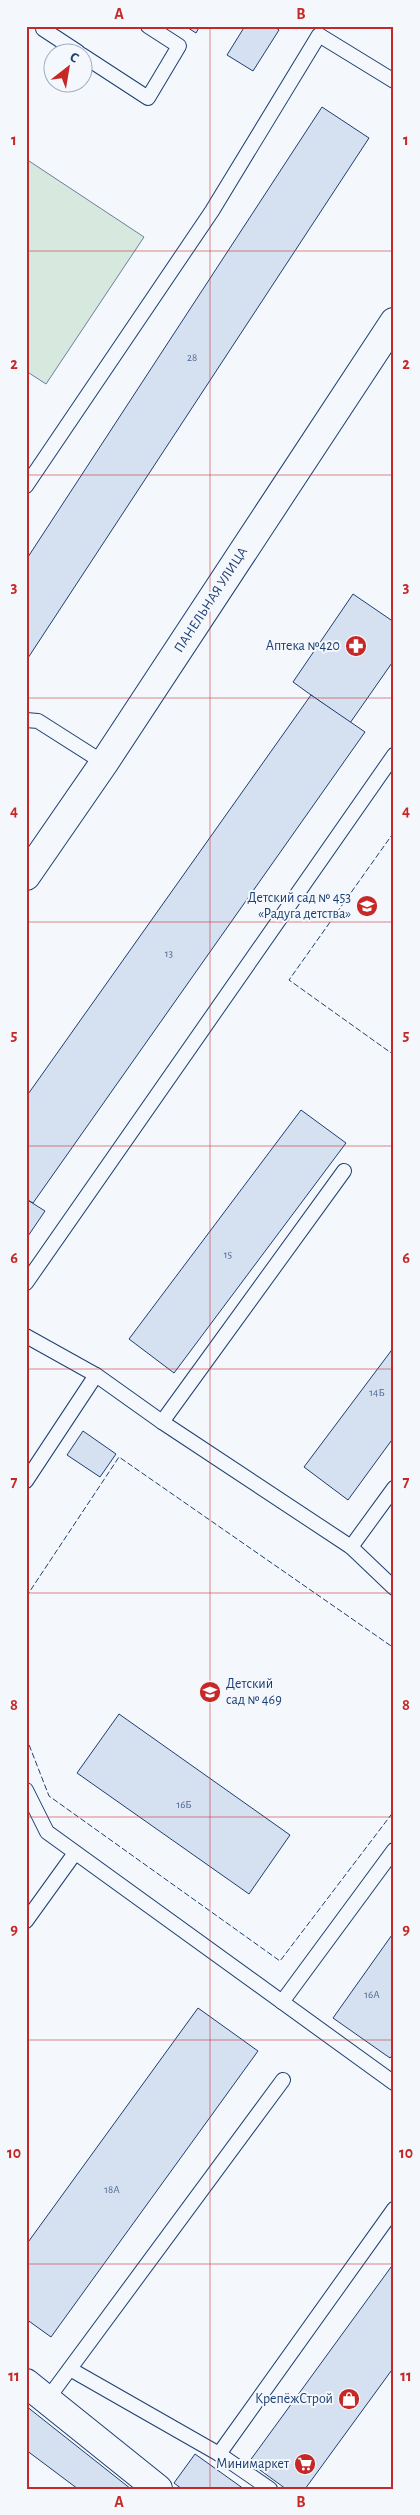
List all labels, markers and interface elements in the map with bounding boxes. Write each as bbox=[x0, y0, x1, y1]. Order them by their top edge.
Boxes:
text: A bbox=[114, 6, 124, 22]
text: B bbox=[296, 6, 306, 22]
north arrow bbox=[42, 42, 92, 92]
text: С bbox=[67, 50, 81, 66]
text: 1 bbox=[11, 132, 17, 148]
text: 1 bbox=[403, 132, 409, 148]
house number: 28 bbox=[187, 352, 197, 363]
text: 2 bbox=[10, 356, 18, 372]
text: 2 bbox=[402, 356, 410, 372]
street label: ПАНЕЛЬНАЯ УЛИЦА bbox=[172, 545, 250, 655]
text: 3 bbox=[11, 579, 18, 595]
text: 3 bbox=[403, 579, 410, 595]
pharmacy icon: Аптека №420 bbox=[344, 634, 368, 658]
place label: Аптека №420 bbox=[266, 639, 340, 653]
text: 4 bbox=[10, 803, 18, 819]
text: 4 bbox=[402, 803, 410, 819]
place label: Детский сад № 453 «Радуга детства» bbox=[247, 891, 351, 921]
school or university icon: Детский сад № 453 «Радуга детства» bbox=[355, 894, 379, 918]
house number: 13 bbox=[165, 948, 174, 959]
text: 5 bbox=[11, 1027, 18, 1043]
text: 5 bbox=[403, 1027, 410, 1043]
house number: 15 bbox=[224, 1249, 233, 1260]
text: 6 bbox=[10, 1250, 18, 1266]
text: 6 bbox=[402, 1250, 410, 1266]
house number: 14Б bbox=[369, 1387, 385, 1398]
text: 7 bbox=[11, 1474, 18, 1490]
text: 7 bbox=[403, 1474, 410, 1490]
place label: Детский сад № 469 bbox=[226, 1677, 282, 1707]
school or university icon: Детский сад № 469 bbox=[198, 1680, 222, 1704]
text: 8 bbox=[10, 1697, 18, 1713]
text: 8 bbox=[402, 1697, 410, 1713]
house number: 16Б bbox=[176, 1799, 192, 1810]
text: 9 bbox=[10, 1921, 18, 1937]
text: 9 bbox=[402, 1921, 410, 1937]
house number: 16А bbox=[364, 1989, 380, 2000]
text: 10 bbox=[7, 2145, 21, 2161]
text: 10 bbox=[399, 2145, 413, 2161]
house number: 18А bbox=[104, 2184, 120, 2195]
text: 11 bbox=[8, 2368, 20, 2384]
text: 11 bbox=[400, 2368, 412, 2384]
shop icon: КрепёжСтрой bbox=[337, 2387, 361, 2411]
place label: КрепёжСтрой bbox=[255, 2392, 333, 2406]
supermarket icon: Минимаркет bbox=[293, 2452, 317, 2476]
place label: Минимаркет bbox=[216, 2457, 290, 2471]
text: A bbox=[114, 2494, 124, 2510]
text: B bbox=[296, 2494, 306, 2510]

